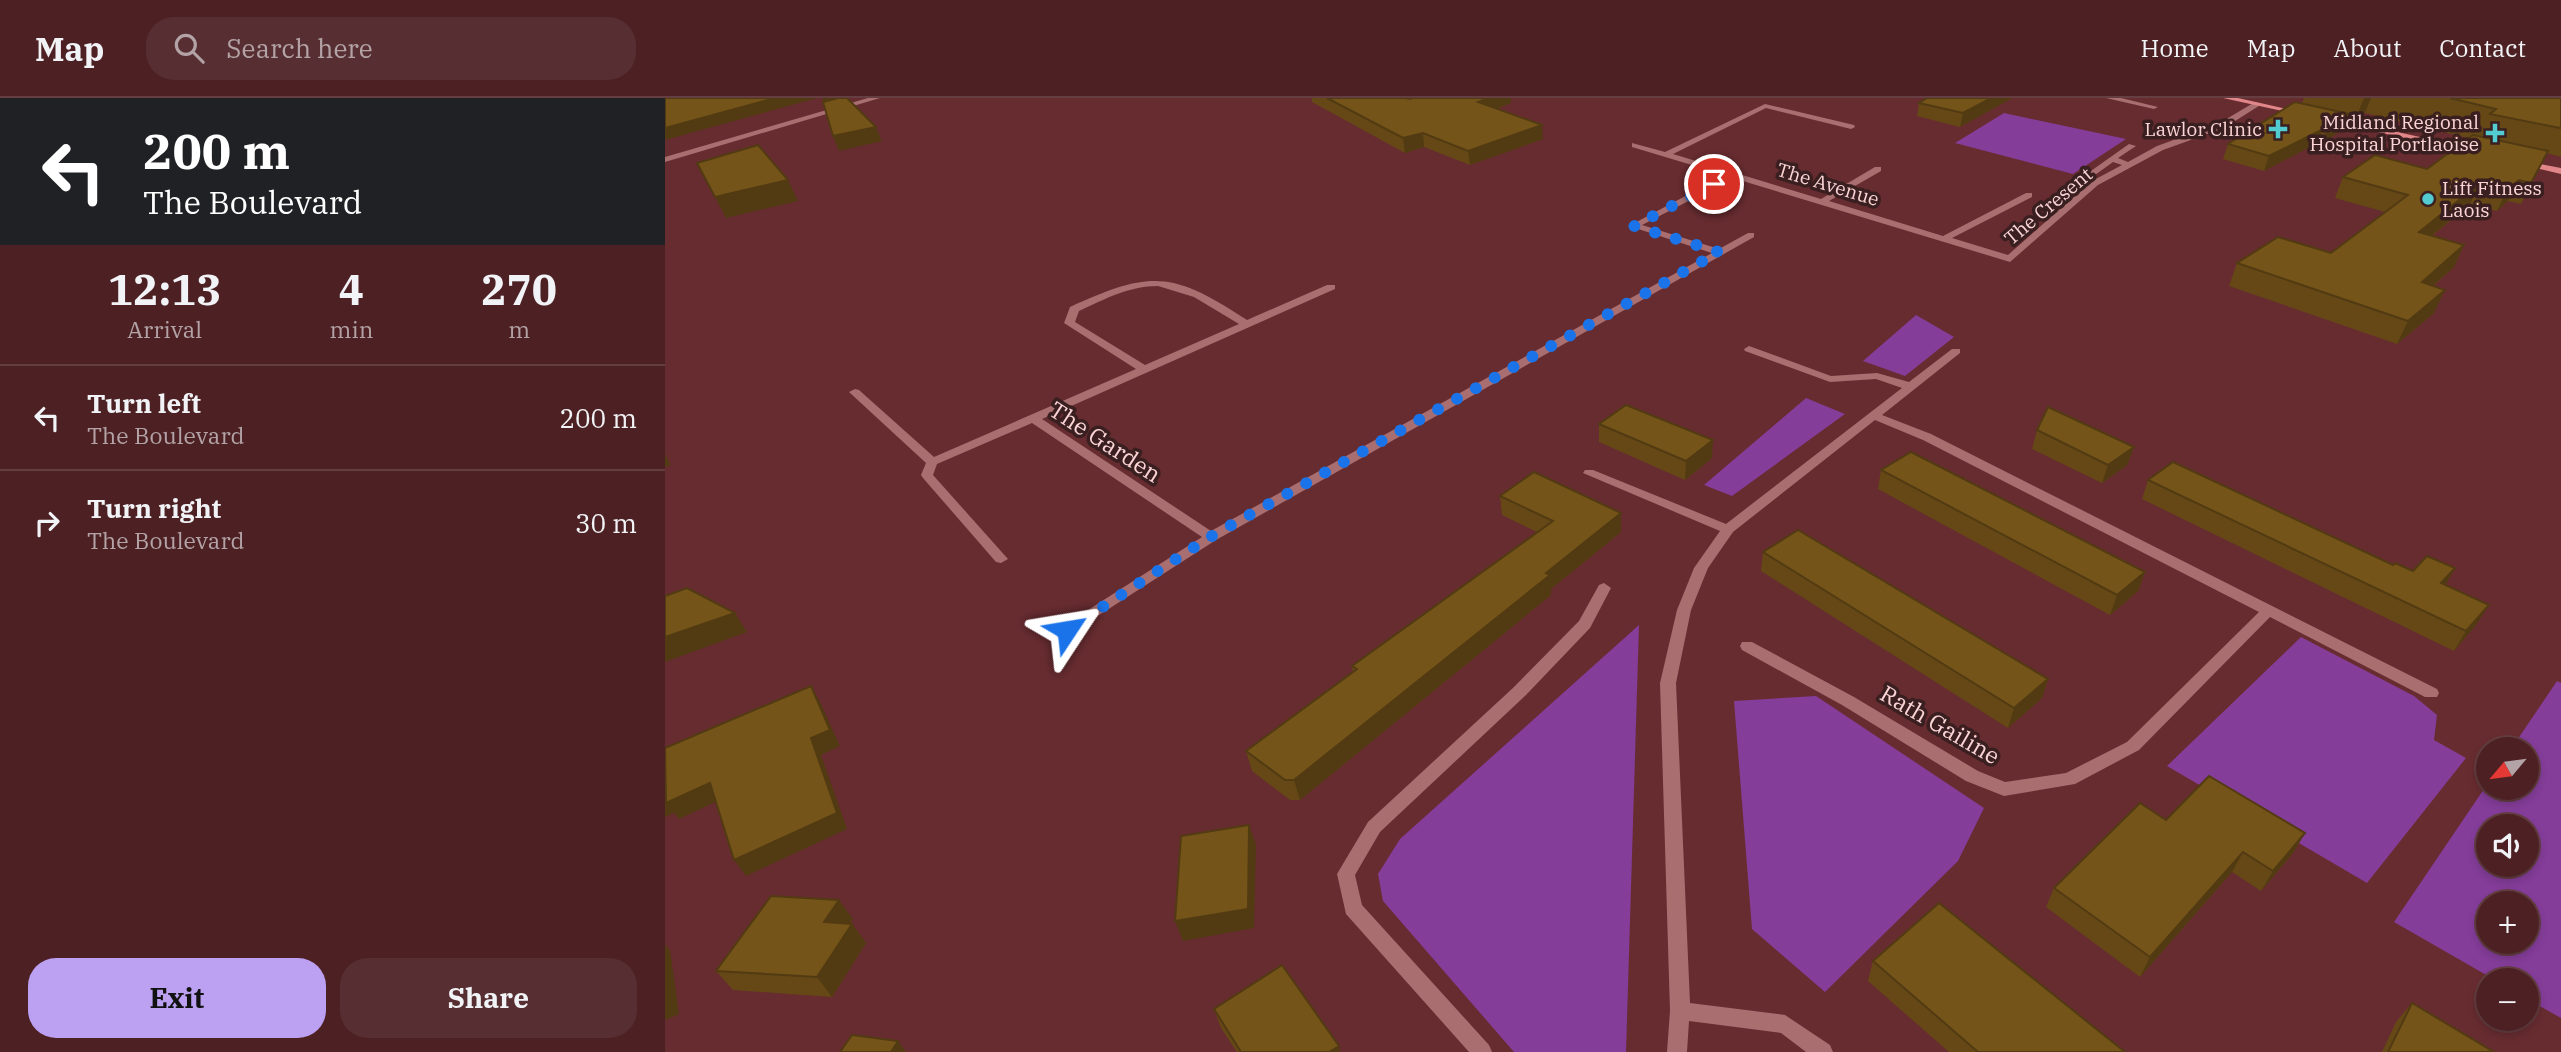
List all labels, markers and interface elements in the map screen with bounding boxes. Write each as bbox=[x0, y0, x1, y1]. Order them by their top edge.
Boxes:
search box bbox=[146, 17, 636, 80]
text: Map bbox=[35, 27, 104, 70]
icon: search bbox=[170, 29, 208, 67]
text: Search here bbox=[226, 31, 373, 65]
text: Home bbox=[2141, 32, 2209, 64]
text: Map bbox=[2247, 32, 2295, 64]
text: About bbox=[2333, 32, 2401, 64]
text: Contact bbox=[2439, 32, 2526, 64]
place label: Midland Regional Hospital Portlaoise bbox=[2309, 110, 2479, 156]
place label: Lawlor Clinic bbox=[2145, 117, 2262, 141]
text: 200 m bbox=[143, 119, 290, 182]
marker: Lawlor Clinic bbox=[2268, 119, 2288, 139]
marker: Midland Regional Hospital Portlaoise bbox=[2485, 123, 2505, 143]
icon: left bbox=[28, 126, 119, 217]
pin bbox=[1684, 154, 1744, 214]
street label: The Avenue bbox=[1774, 157, 1882, 211]
street label: The Cresent bbox=[1999, 162, 2097, 250]
icon: arrive bbox=[1695, 165, 1733, 203]
place label: Lift Fitness Laois bbox=[2442, 176, 2542, 222]
text: The Boulevard bbox=[143, 181, 362, 223]
marker: Lift Fitness Laois bbox=[2420, 191, 2436, 207]
text: 12:13 bbox=[108, 262, 222, 317]
text: 4 bbox=[339, 262, 364, 317]
text: 270 bbox=[481, 262, 557, 317]
text: Arrival bbox=[127, 314, 202, 344]
text: min bbox=[330, 314, 373, 344]
text: m bbox=[508, 314, 530, 344]
text: Turn left bbox=[87, 386, 201, 420]
street label: The Garden bbox=[1044, 394, 1167, 488]
icon: left bbox=[28, 399, 66, 437]
text: 200 m bbox=[559, 401, 637, 435]
text: The Boulevard bbox=[87, 420, 245, 450]
text: Turn right bbox=[87, 491, 221, 525]
icon: right bbox=[28, 504, 66, 542]
text: 30 m bbox=[575, 506, 637, 540]
text: The Boulevard bbox=[87, 525, 245, 555]
position arrow bbox=[1030, 593, 1104, 667]
street label: Rath Gailine bbox=[1875, 678, 2006, 770]
north arrow bbox=[2476, 737, 2539, 800]
map controls bbox=[2476, 737, 2539, 1031]
button: sound bbox=[2476, 814, 2539, 877]
button: + bbox=[2476, 891, 2539, 954]
button: Exit bbox=[28, 958, 326, 1038]
button: Share bbox=[340, 958, 637, 1038]
button: − bbox=[2476, 968, 2539, 1031]

